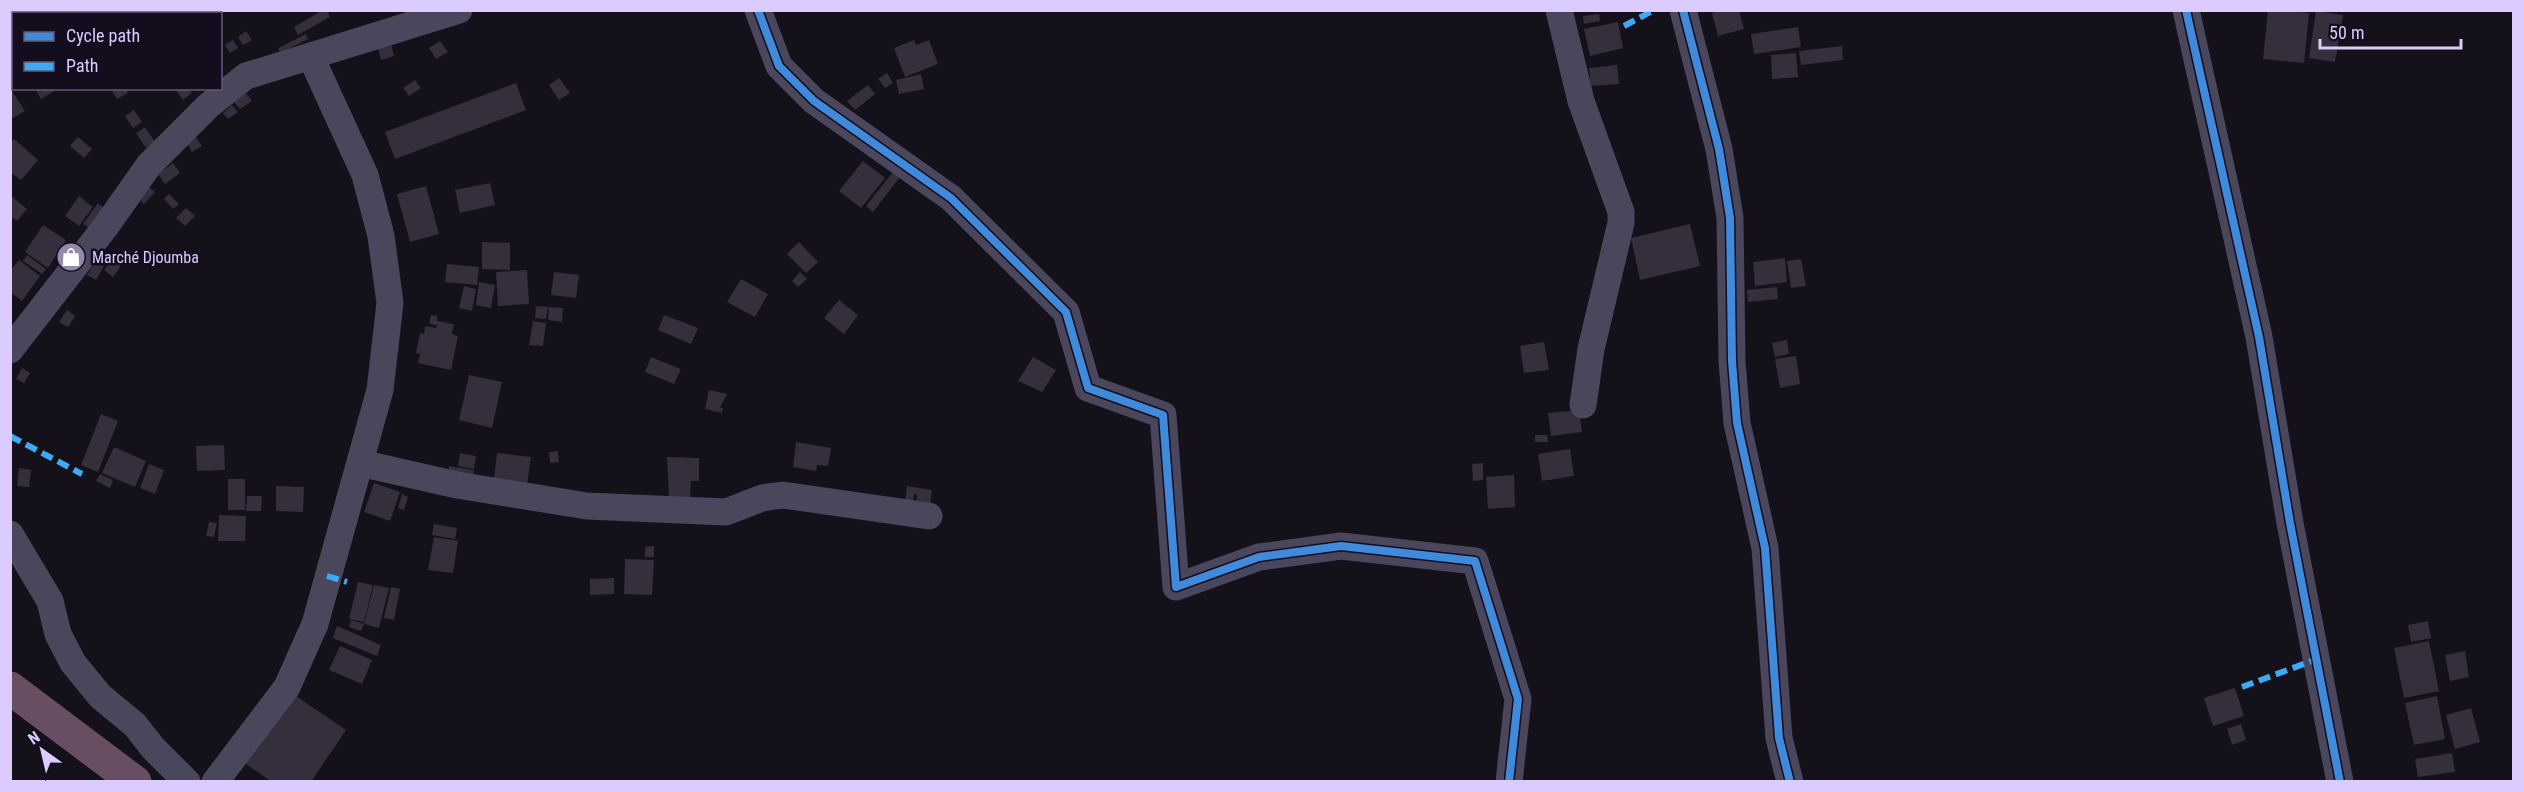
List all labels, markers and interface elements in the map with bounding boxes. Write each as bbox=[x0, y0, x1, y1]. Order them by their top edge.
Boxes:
legend bbox=[12, 12, 222, 90]
scale bar bbox=[2320, 12, 2461, 50]
text: 50 m bbox=[2329, 22, 2364, 43]
text: Cycle path bbox=[66, 25, 140, 46]
text: Path bbox=[66, 55, 99, 76]
shop icon: Marché Djoumba bbox=[55, 241, 87, 273]
place label: Marché Djoumba bbox=[92, 248, 199, 267]
north arrow bbox=[12, 720, 72, 780]
text: N bbox=[25, 727, 43, 749]

